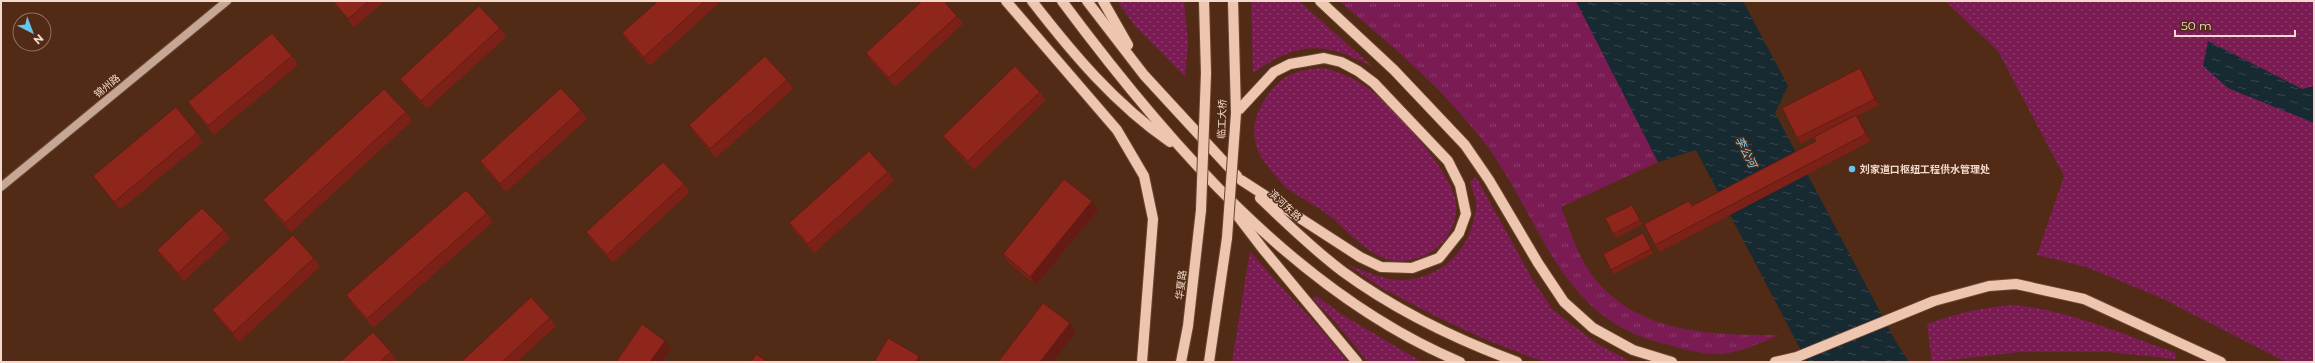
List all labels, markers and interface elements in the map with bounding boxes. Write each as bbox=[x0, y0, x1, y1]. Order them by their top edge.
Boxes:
north arrow bbox=[12, 12, 52, 52]
scale bar bbox=[2175, 12, 2295, 38]
text: 50 m bbox=[2181, 18, 2212, 33]
text: N bbox=[31, 31, 47, 48]
street label: 锦州路 bbox=[91, 71, 123, 101]
street label: 临工大桥 bbox=[1215, 99, 1229, 139]
water label: 李公河 bbox=[1732, 134, 1761, 172]
place label: 刘家道口枢纽工程供水管理处 bbox=[1860, 163, 1990, 176]
marker: 刘家道口枢纽工程供水管理处 bbox=[1847, 164, 1857, 174]
street label: 滨河东路 bbox=[1266, 187, 1304, 223]
street label: 华夏路 bbox=[1173, 269, 1189, 301]

